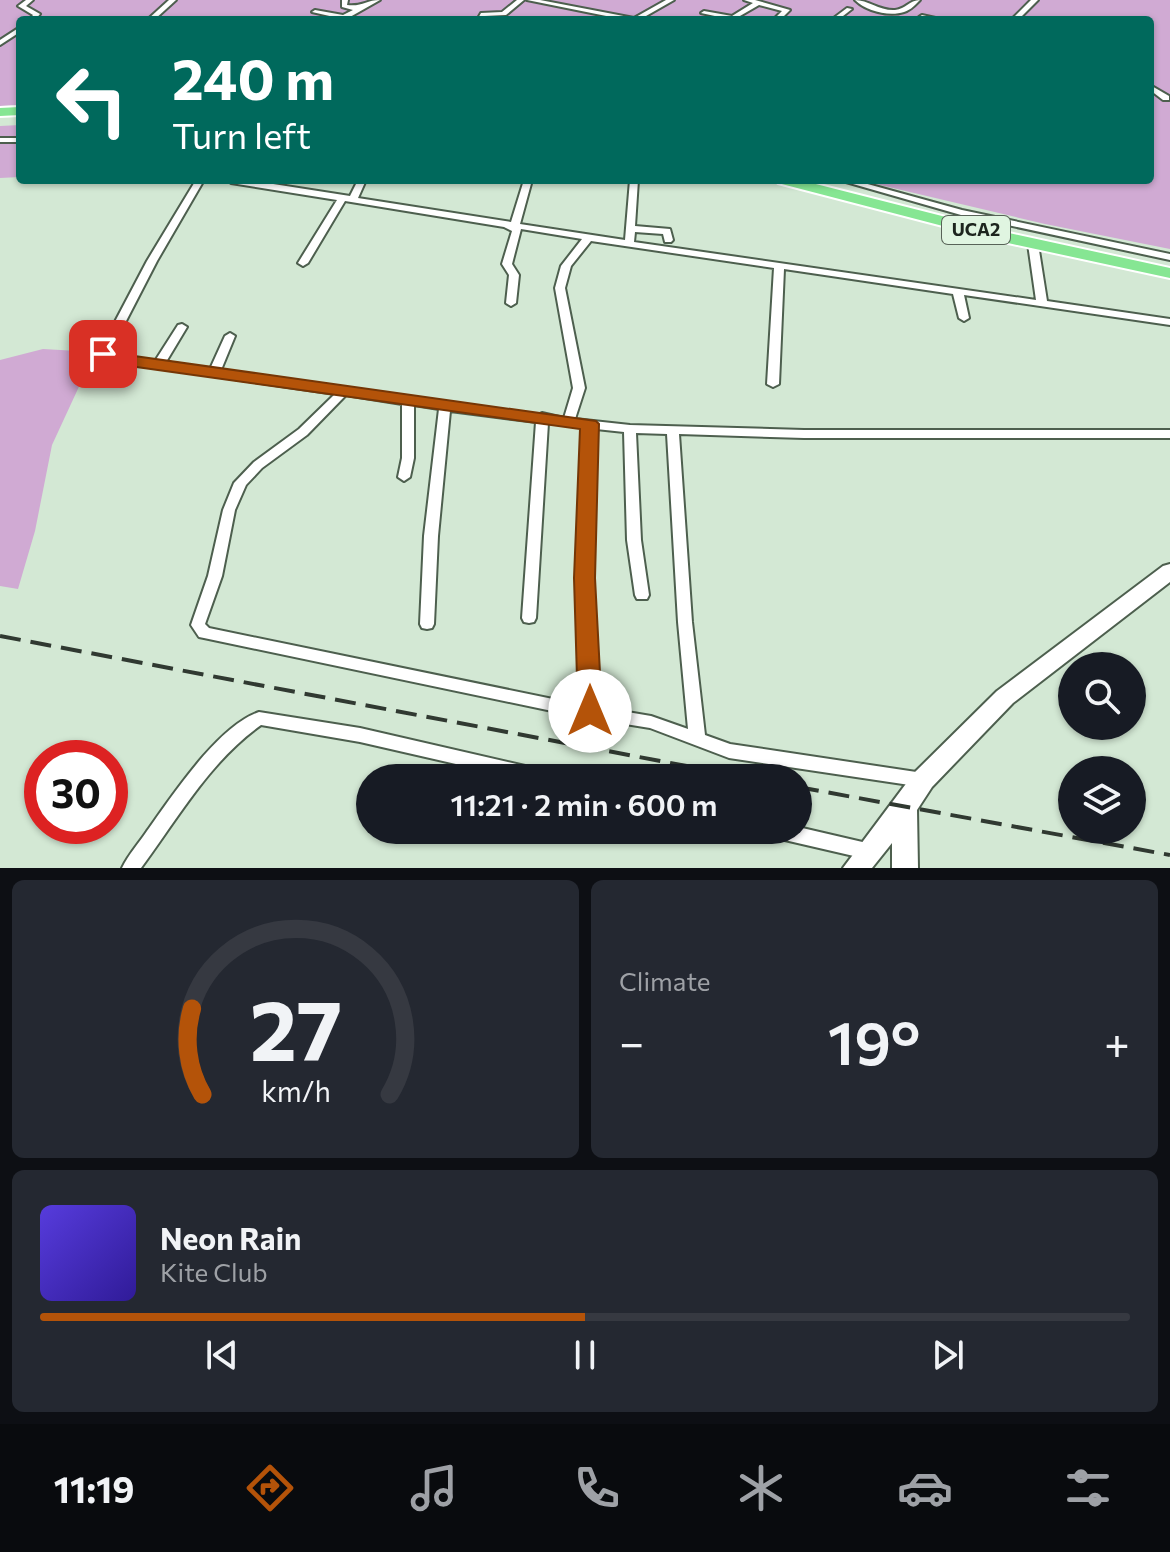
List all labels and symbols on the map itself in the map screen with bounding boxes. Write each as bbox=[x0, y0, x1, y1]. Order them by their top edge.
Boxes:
road number: UCA2 bbox=[942, 216, 1010, 244]
pin bbox=[69, 320, 137, 388]
position arrow bbox=[548, 669, 632, 753]
speed limit sign: 30 bbox=[24, 740, 128, 844]

